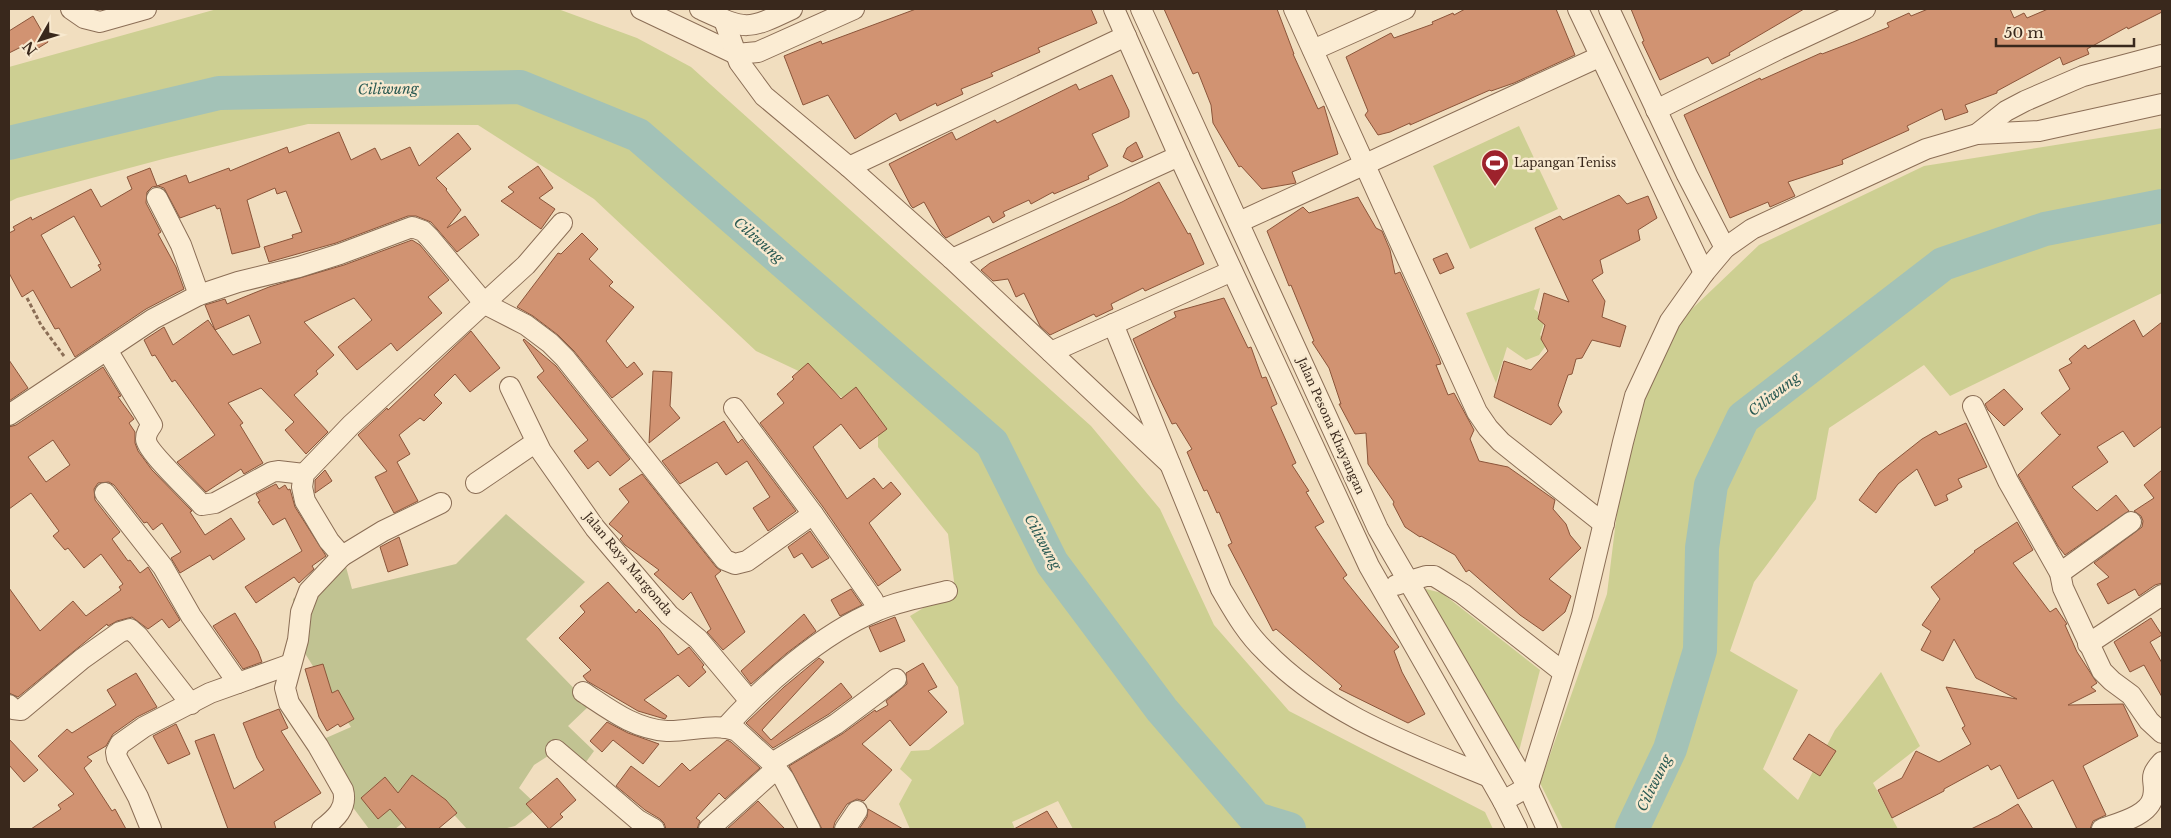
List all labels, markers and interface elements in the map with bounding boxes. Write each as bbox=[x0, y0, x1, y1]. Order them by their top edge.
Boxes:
north arrow bbox=[15, 15, 65, 65]
scale bar bbox=[1996, 15, 2134, 47]
text: 50 m bbox=[2004, 23, 2044, 42]
text: N bbox=[19, 37, 41, 59]
water label: Ciliwung bbox=[357, 79, 420, 99]
sports icon: Lapangan Teniss bbox=[1480, 148, 1510, 187]
place label: Lapangan Teniss bbox=[1514, 155, 1616, 170]
water label: Ciliwung bbox=[730, 213, 789, 268]
street label: Jalan Pesona Khayangan bbox=[1294, 353, 1368, 496]
water label: Ciliwung bbox=[1744, 367, 1805, 420]
street label: Jalan Raya Margonda bbox=[580, 508, 676, 619]
water label: Ciliwung bbox=[1020, 511, 1066, 574]
water label: Ciliwung bbox=[1633, 751, 1676, 814]

